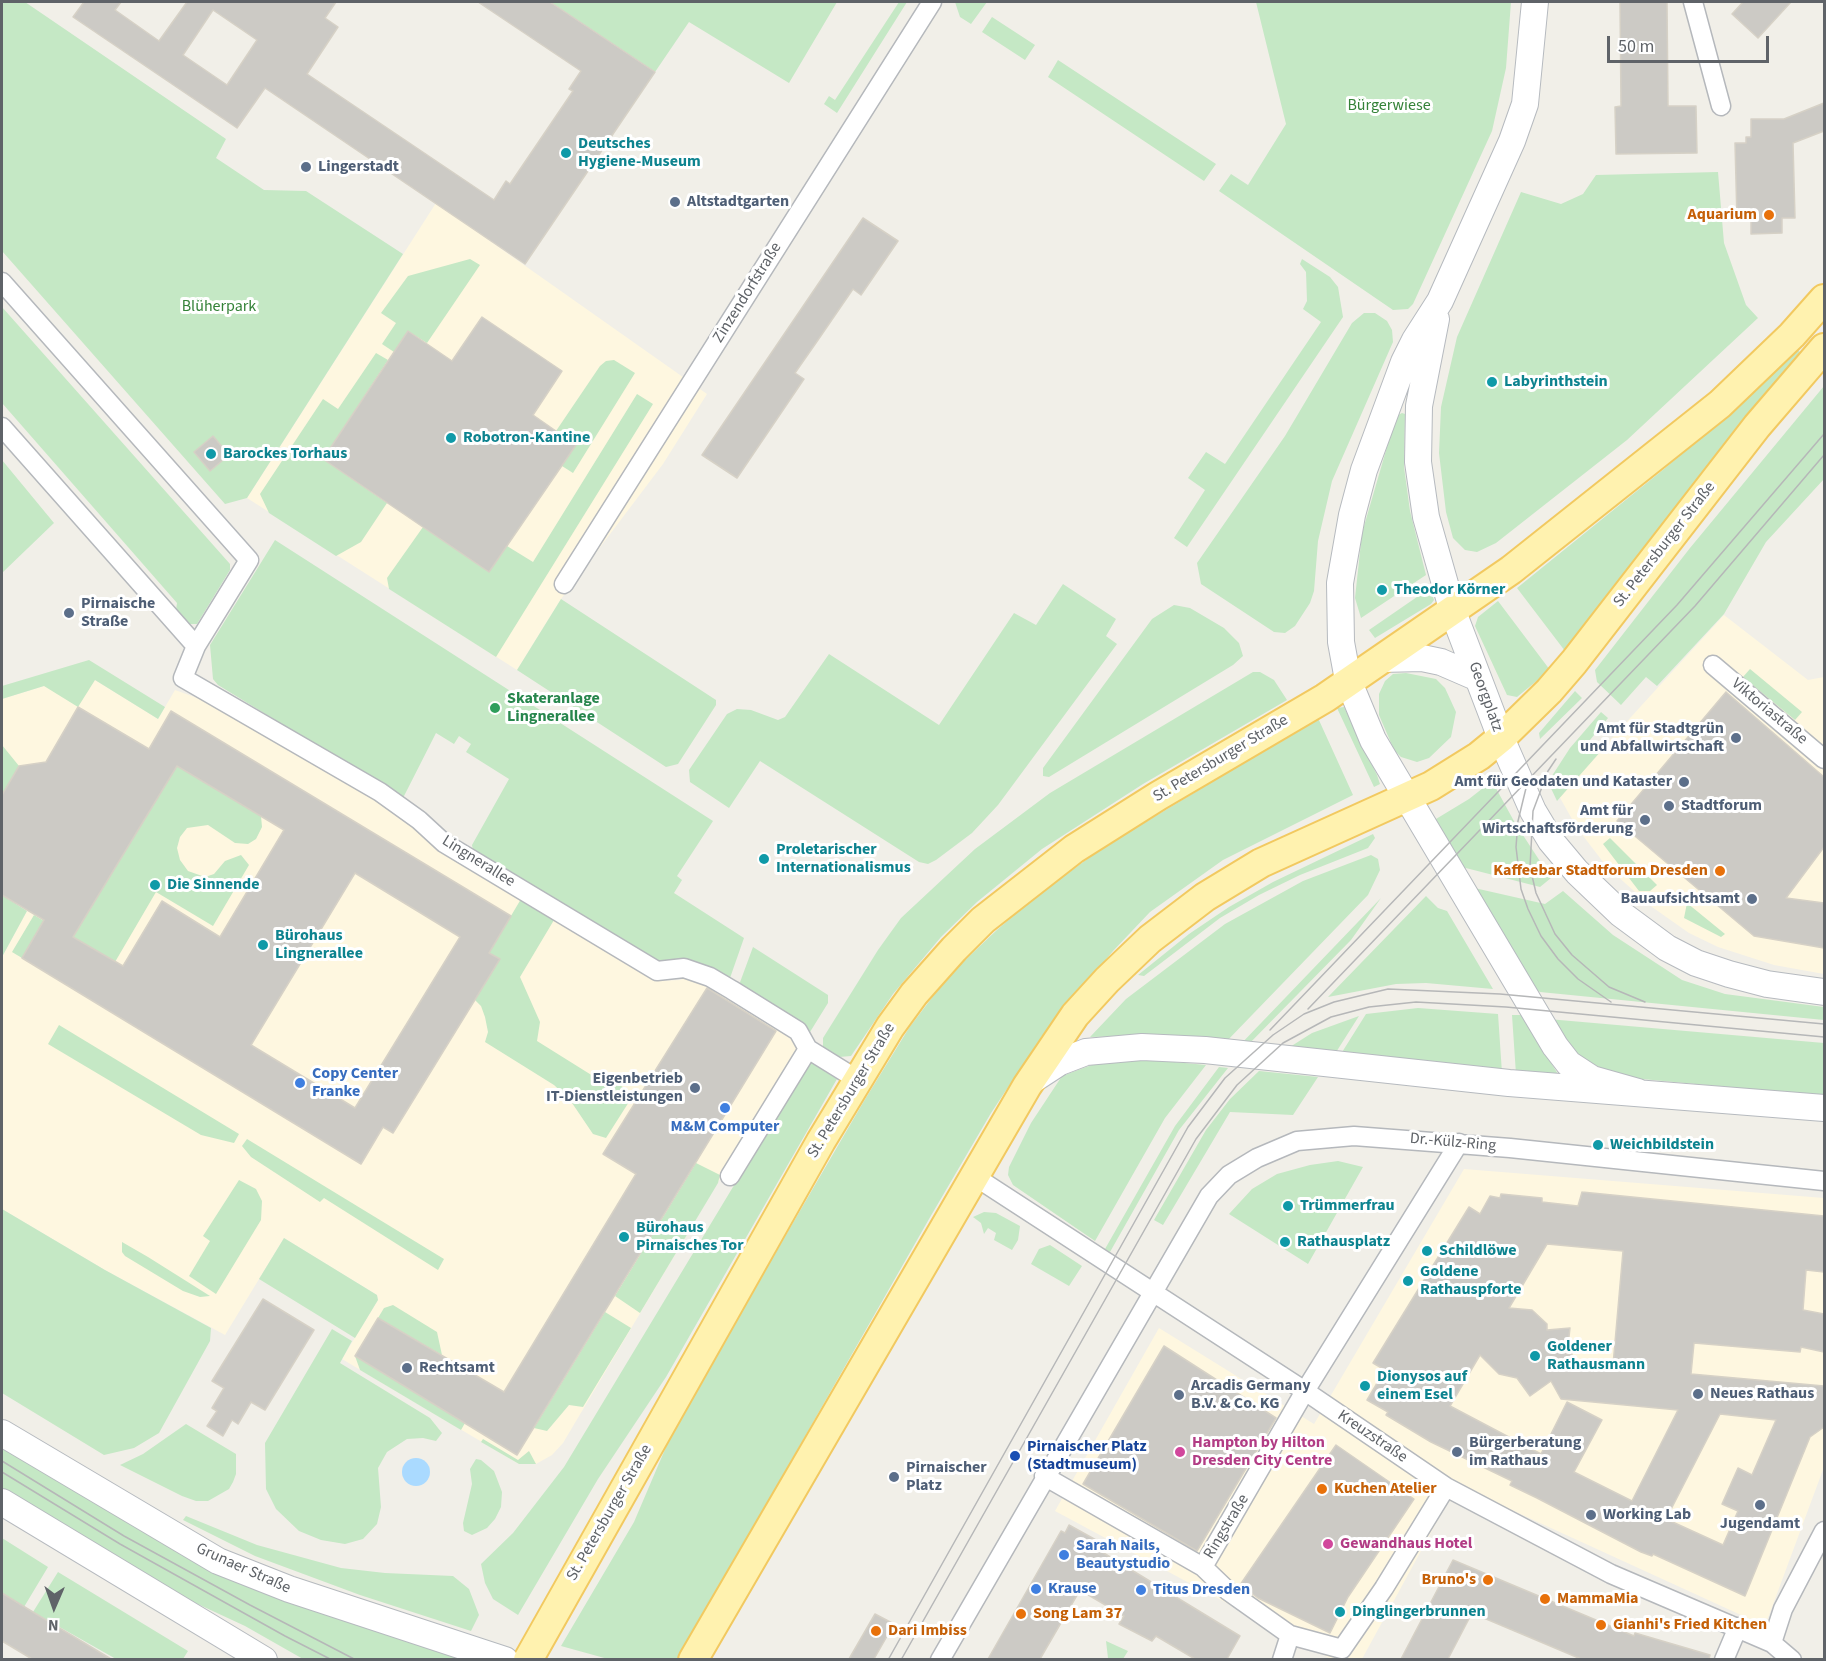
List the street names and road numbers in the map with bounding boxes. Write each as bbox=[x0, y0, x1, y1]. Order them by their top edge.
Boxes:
street label: Zinzendorfstraße bbox=[710, 239, 786, 347]
street label: St. Petersburger Straße bbox=[1610, 478, 1720, 612]
street label: Georgplatz bbox=[1464, 659, 1506, 735]
street label: Viktoriastraße bbox=[1727, 675, 1811, 749]
street label: St. Petersburger Straße bbox=[1150, 711, 1292, 807]
street label: Lingnerallee bbox=[438, 832, 518, 892]
street label: St. Petersburger Straße bbox=[804, 1020, 900, 1162]
street label: Dr.-Külz-Ring bbox=[1409, 1130, 1497, 1156]
street label: Kreuzstraße bbox=[1333, 1407, 1411, 1467]
street label: St. Petersburger Straße bbox=[563, 1441, 657, 1585]
street label: Ringstraße bbox=[1200, 1491, 1254, 1563]
street label: Grunaer Straße bbox=[193, 1540, 293, 1598]

